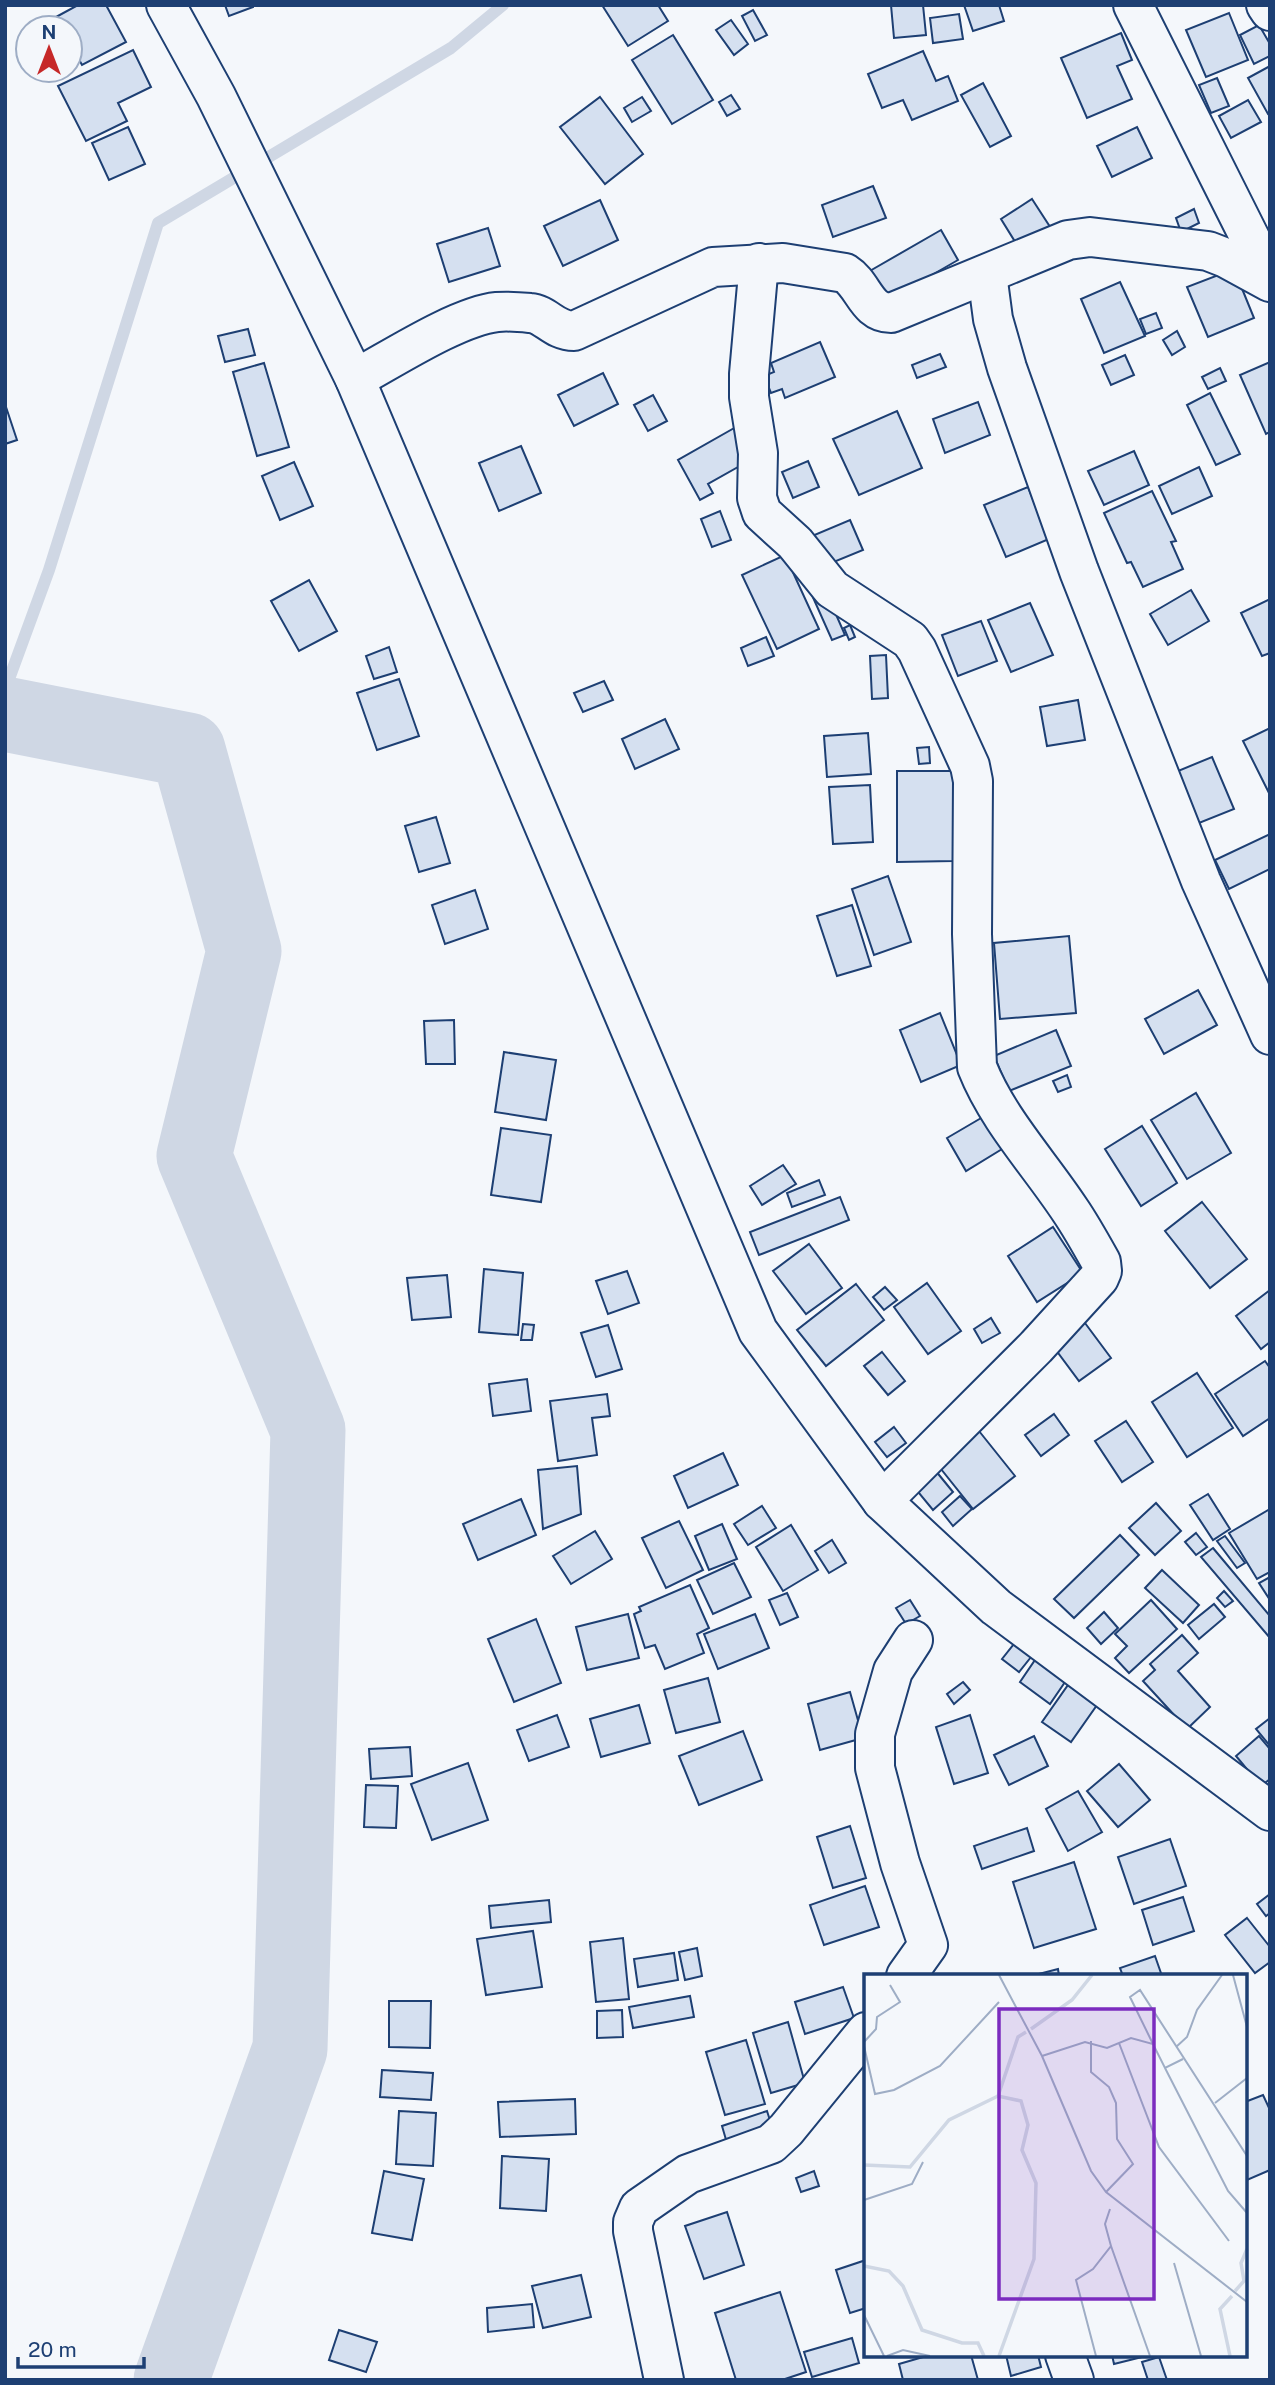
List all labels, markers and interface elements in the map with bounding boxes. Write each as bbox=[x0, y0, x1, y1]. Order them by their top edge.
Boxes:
north arrow bbox=[14, 14, 84, 84]
text: N bbox=[42, 21, 56, 43]
inset map bbox=[864, 1974, 1247, 2357]
scale bar bbox=[18, 2326, 144, 2370]
text: 20 m bbox=[28, 2337, 77, 2362]

